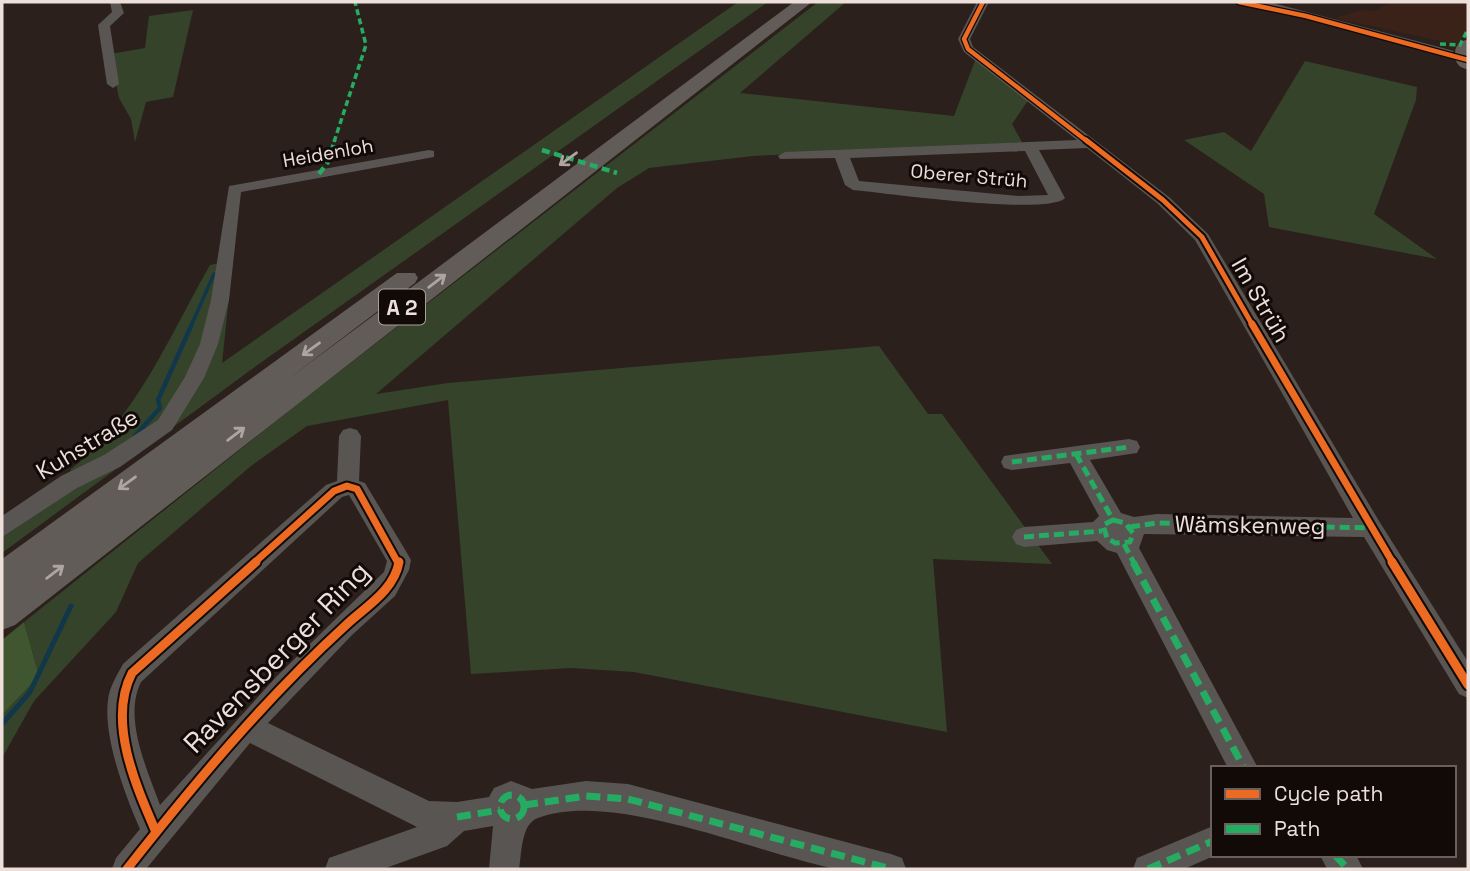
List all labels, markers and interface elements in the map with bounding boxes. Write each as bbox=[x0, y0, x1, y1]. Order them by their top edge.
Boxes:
street label: Heidenloh bbox=[281, 133, 375, 173]
one-way arrow bbox=[559, 151, 578, 166]
street label: Oberer Strüh bbox=[910, 158, 1028, 194]
street label: Im Strüh bbox=[1225, 252, 1297, 348]
one-way arrow bbox=[427, 273, 445, 288]
road number: A 2 bbox=[379, 290, 425, 324]
one-way arrow bbox=[302, 341, 321, 356]
street label: Kuhstraße bbox=[30, 402, 144, 486]
one-way arrow bbox=[227, 426, 245, 441]
one-way arrow bbox=[118, 476, 137, 491]
street label: Wämskenweg bbox=[1174, 509, 1326, 541]
street label: Ravensberger Ring bbox=[175, 554, 377, 760]
one-way arrow bbox=[46, 564, 64, 579]
legend bbox=[1211, 766, 1456, 857]
text: Cycle path bbox=[1274, 780, 1383, 807]
text: Path bbox=[1274, 815, 1320, 842]

